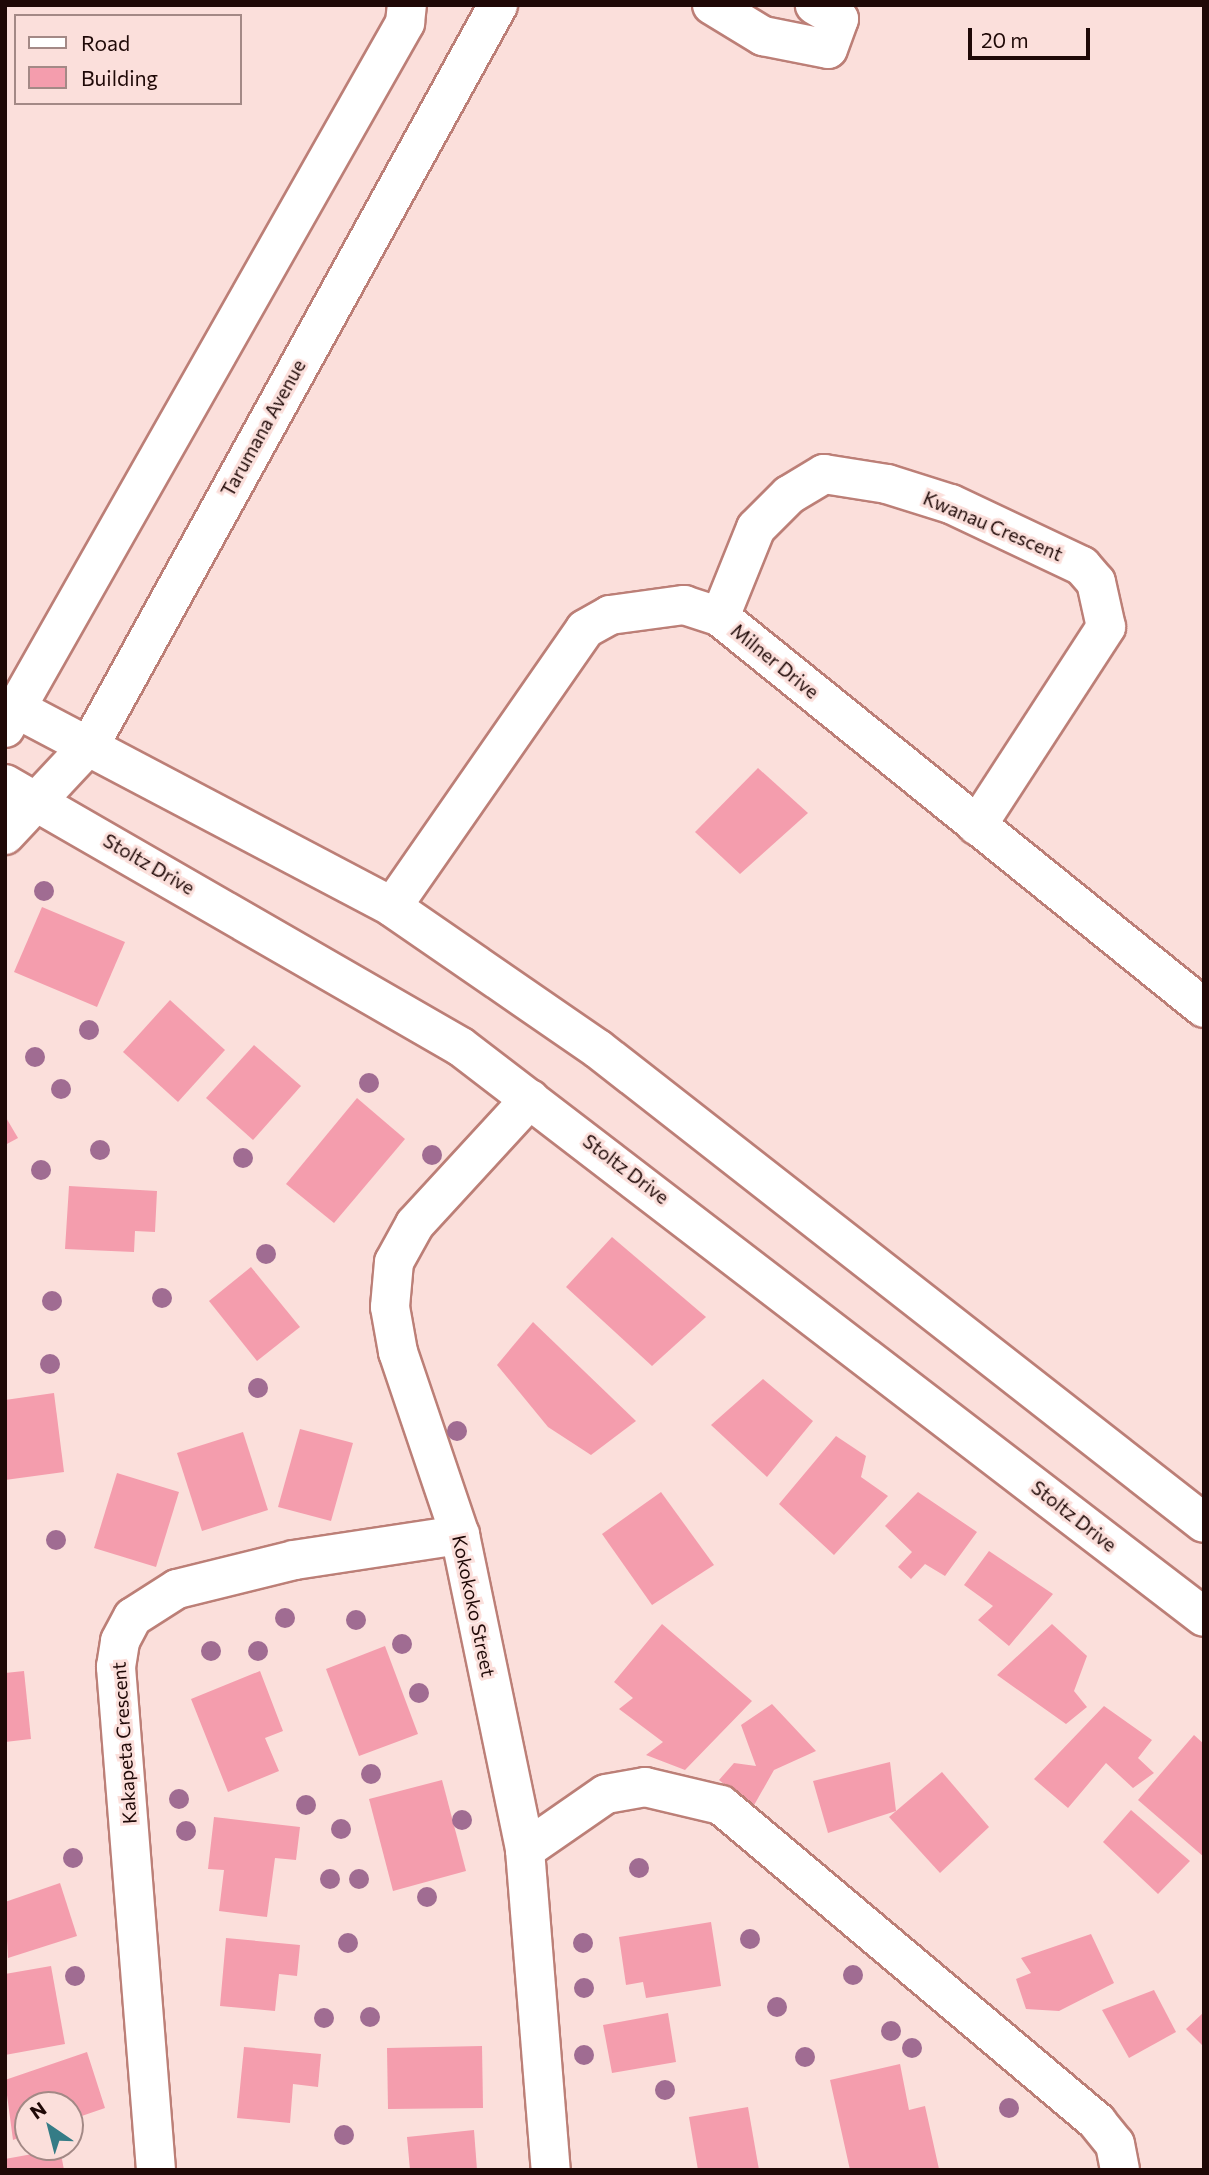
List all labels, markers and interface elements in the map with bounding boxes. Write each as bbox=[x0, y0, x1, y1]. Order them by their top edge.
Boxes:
legend bbox=[14, 14, 242, 105]
scale bar bbox=[971, 14, 1094, 58]
text: 20 m bbox=[981, 27, 1029, 52]
text: Road bbox=[81, 30, 130, 55]
text: Building bbox=[81, 65, 158, 90]
street label: Tarumana Avenue bbox=[216, 356, 310, 500]
street label: Kwanau Crescent bbox=[920, 486, 1066, 566]
street label: Milner Drive bbox=[727, 619, 823, 703]
street label: Stoltz Drive bbox=[99, 829, 199, 899]
street label: Stoltz Drive bbox=[579, 1129, 673, 1209]
street label: Stoltz Drive bbox=[1027, 1476, 1121, 1556]
street label: Kokokoko Street bbox=[448, 1533, 500, 1679]
street label: Kakapeta Crescent bbox=[107, 1661, 141, 1825]
north arrow bbox=[14, 2091, 84, 2161]
text: N bbox=[25, 2097, 50, 2124]

